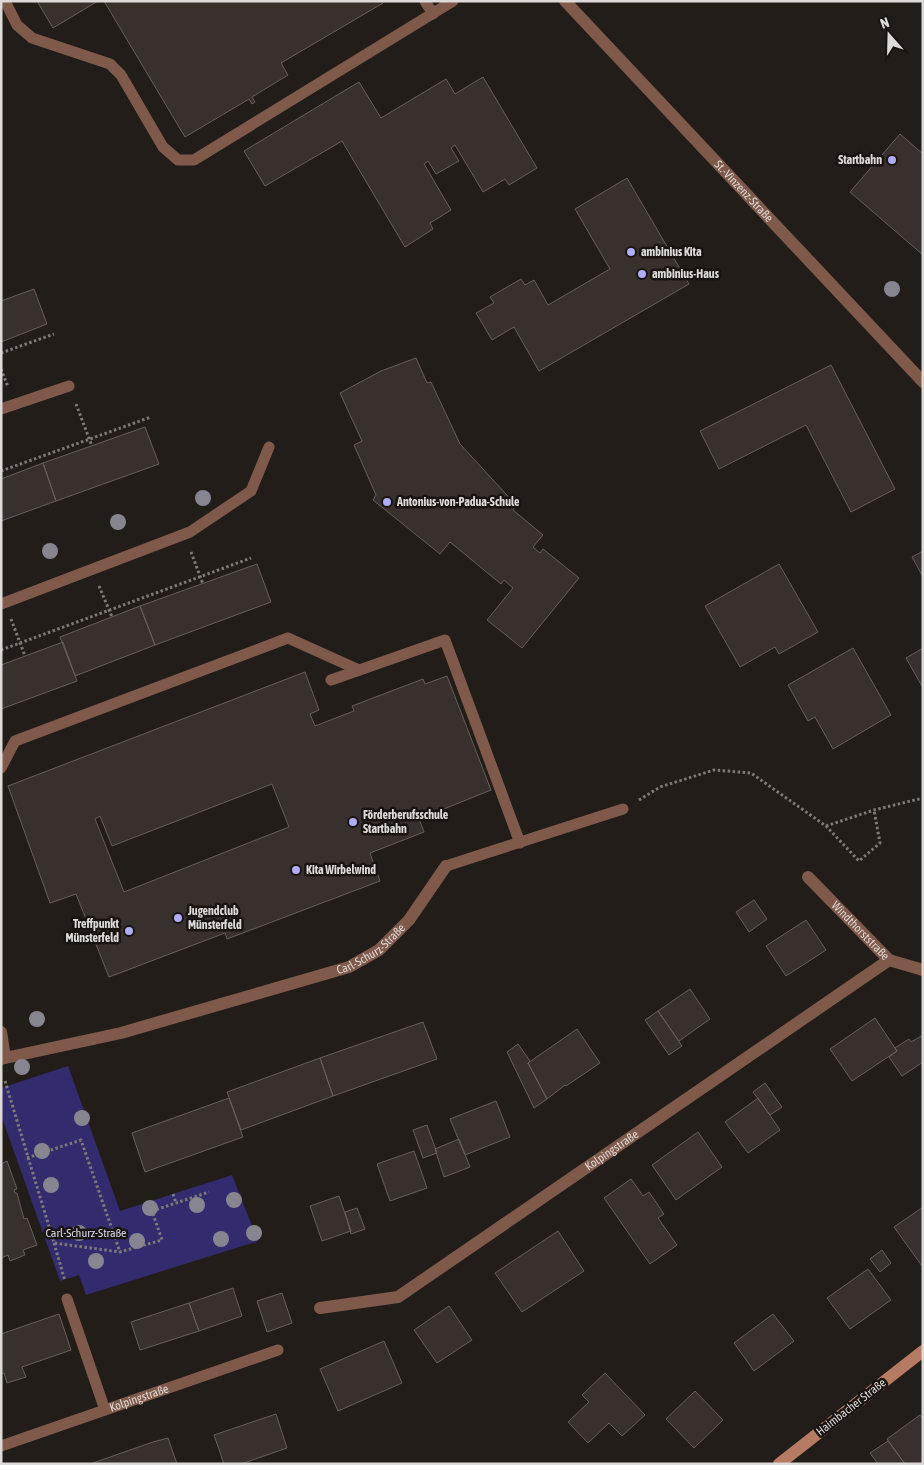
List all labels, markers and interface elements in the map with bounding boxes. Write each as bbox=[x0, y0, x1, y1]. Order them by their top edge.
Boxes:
north arrow bbox=[864, 10, 914, 60]
text: N bbox=[878, 14, 891, 32]
place label: Startbahn bbox=[838, 153, 882, 167]
marker: Startbahn bbox=[886, 154, 898, 166]
street label: St.-Vinzenz-Straße bbox=[711, 157, 776, 225]
place label: ambinius Kita bbox=[641, 245, 702, 259]
marker: ambinius Kita bbox=[625, 246, 637, 258]
place label: ambinius-Haus bbox=[652, 267, 720, 281]
marker: ambinius-Haus bbox=[636, 268, 648, 280]
place label: Antonius-von-Padua-Schule bbox=[396, 495, 520, 509]
marker: Antonius-von-Padua-Schule bbox=[381, 496, 393, 508]
place label: Förderberufsschule Startbahn bbox=[363, 808, 449, 836]
marker: Förderberufsschule Startbahn bbox=[347, 816, 359, 828]
place label: Kita Wirbelwind bbox=[306, 863, 376, 877]
marker: Kita Wirbelwind bbox=[290, 864, 302, 876]
street label: Windthorststraße bbox=[829, 898, 892, 963]
place label: Jugendclub Münsterfeld bbox=[187, 904, 242, 932]
marker: Jugendclub Münsterfeld bbox=[172, 912, 184, 924]
place label: Treffpunkt Münsterfeld bbox=[65, 917, 120, 945]
street label: Carl-Schurz-Straße bbox=[335, 921, 408, 977]
marker: Treffpunkt Münsterfeld bbox=[123, 925, 135, 937]
street label: Kolpingstraße bbox=[582, 1127, 641, 1174]
park label: Carl-Schurz-Straße bbox=[45, 1226, 127, 1240]
street label: Haimbacher Straße bbox=[813, 1375, 889, 1439]
street label: Kolpingstraße bbox=[108, 1381, 170, 1415]

